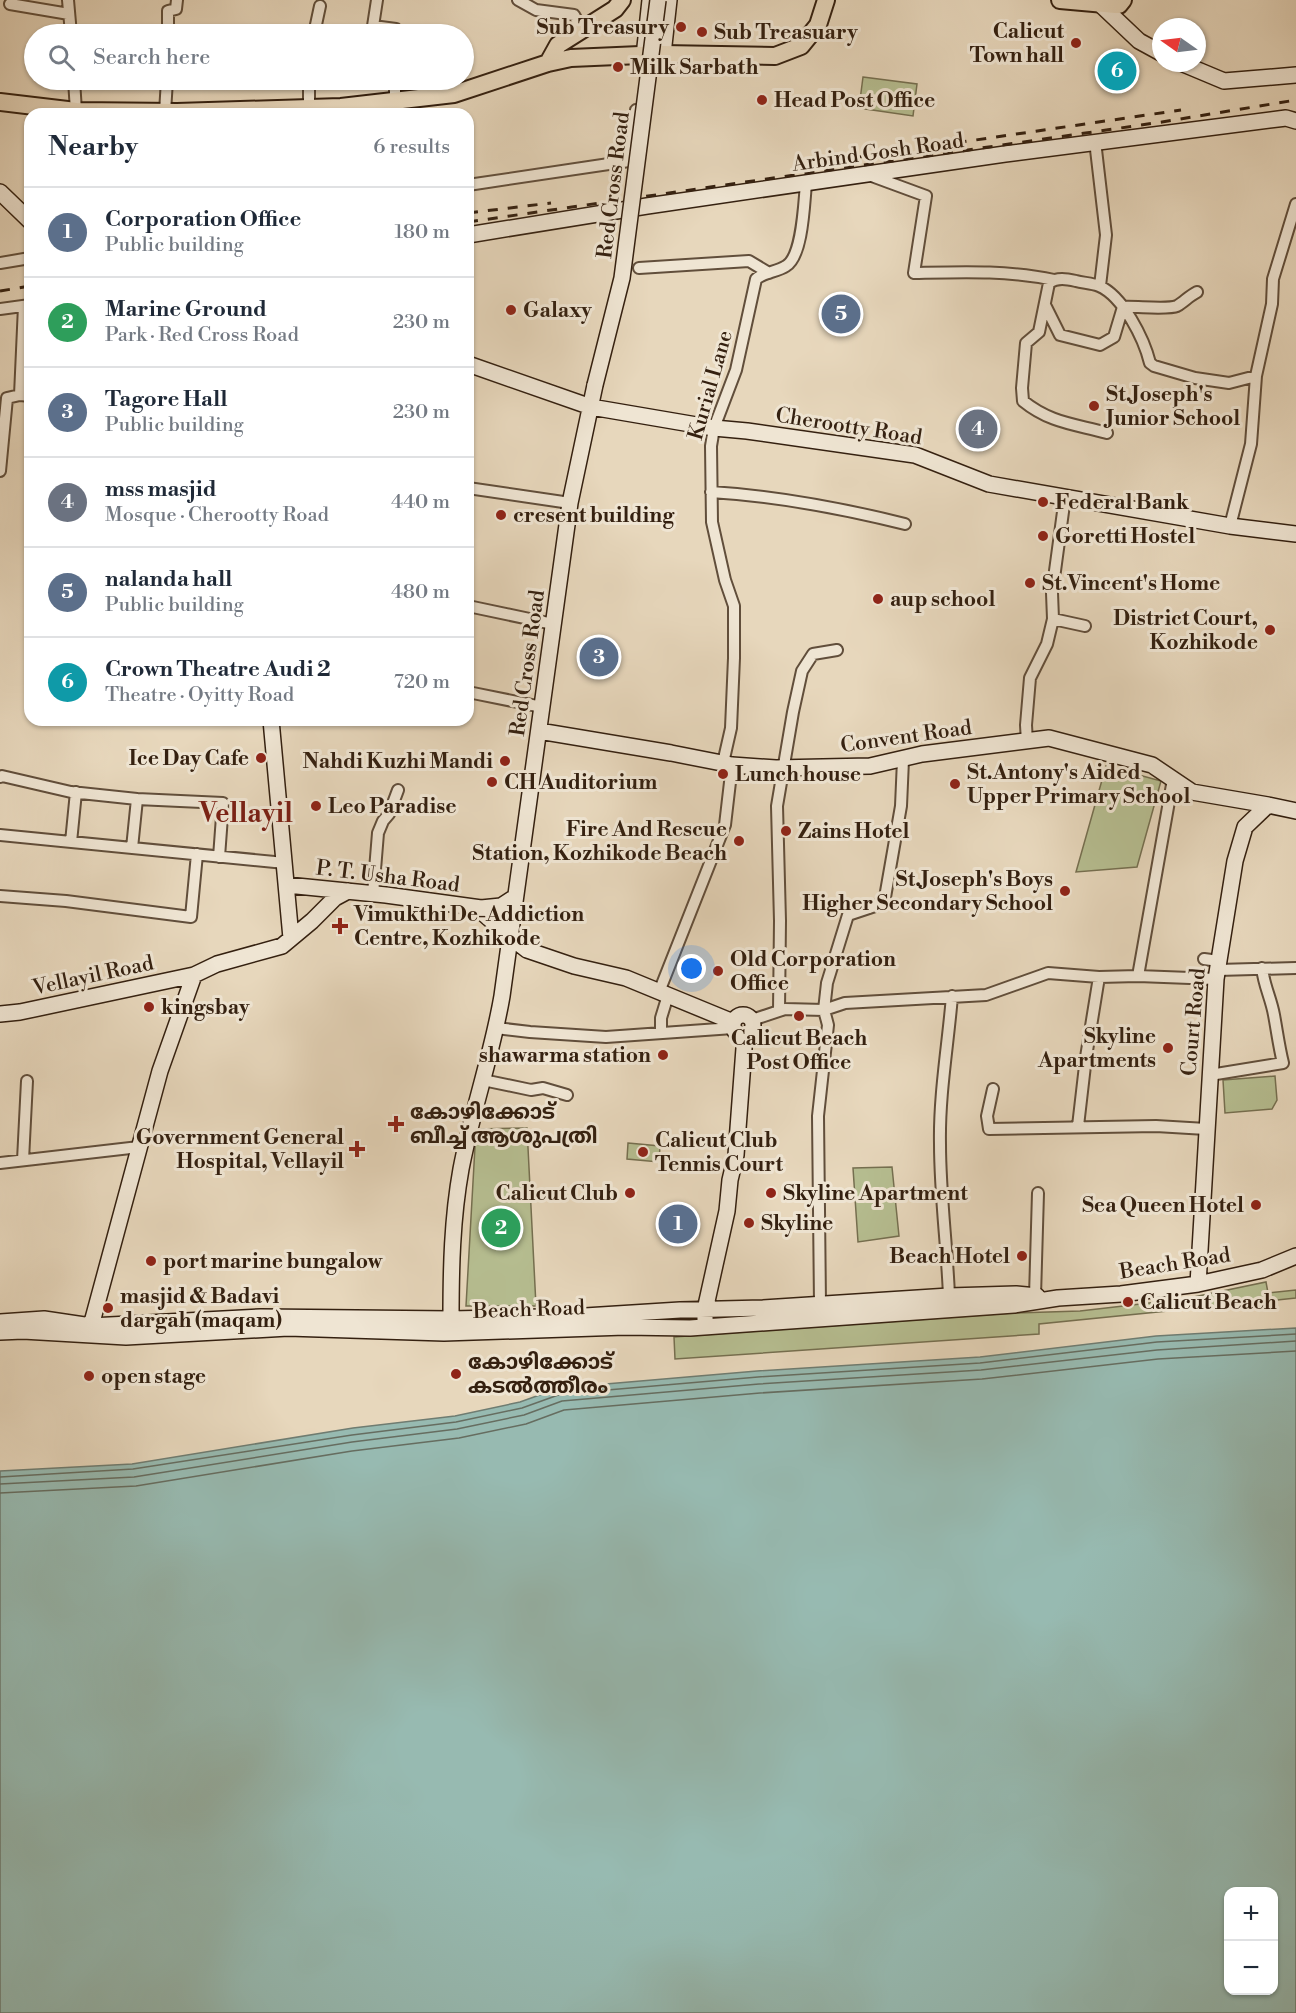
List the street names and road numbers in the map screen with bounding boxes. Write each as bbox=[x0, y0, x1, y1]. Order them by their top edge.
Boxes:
street label: Red Cross Road bbox=[592, 110, 636, 260]
street label: Arbind Gosh Road bbox=[790, 128, 966, 178]
street label: Kurial Lane bbox=[683, 327, 739, 443]
street label: Cherootty Road bbox=[774, 403, 924, 451]
street label: Red Cross Road bbox=[505, 588, 551, 738]
street label: Convent Road bbox=[839, 715, 974, 759]
street label: P. T. Usha Road bbox=[315, 855, 461, 899]
street label: Vellayil Road bbox=[29, 950, 156, 1002]
street label: Court Road bbox=[1176, 967, 1212, 1077]
street label: Beach Road bbox=[1117, 1242, 1233, 1286]
street label: Beach Road bbox=[472, 1295, 586, 1325]

